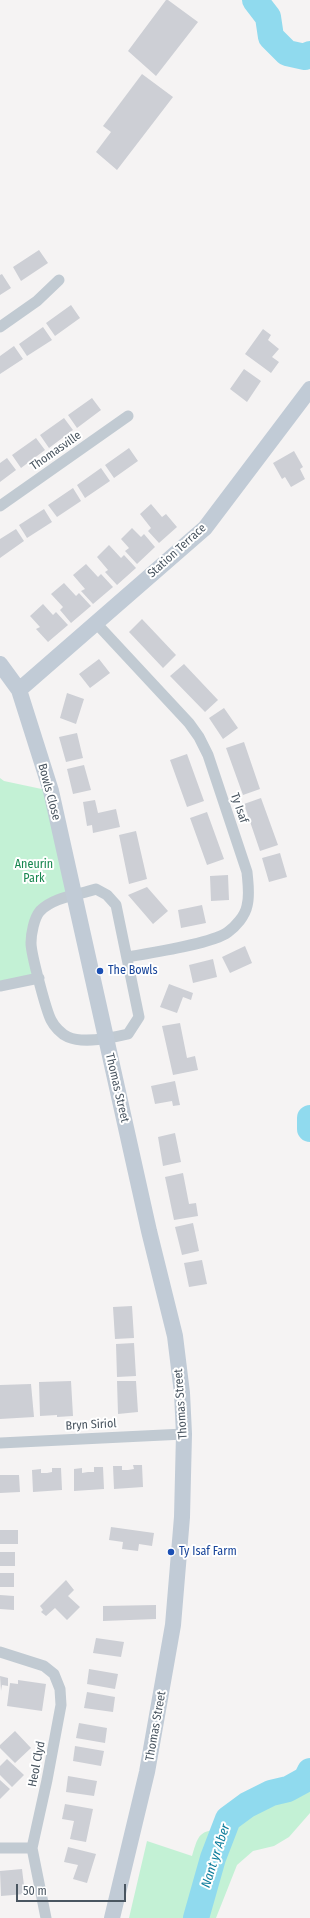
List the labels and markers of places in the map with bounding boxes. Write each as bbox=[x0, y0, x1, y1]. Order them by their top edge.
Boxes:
place label: The Bowls bbox=[108, 964, 158, 978]
marker: The Bowls bbox=[95, 966, 105, 976]
place label: Ty Isaf Farm bbox=[179, 1545, 237, 1559]
marker: Ty Isaf Farm bbox=[166, 1547, 176, 1557]

